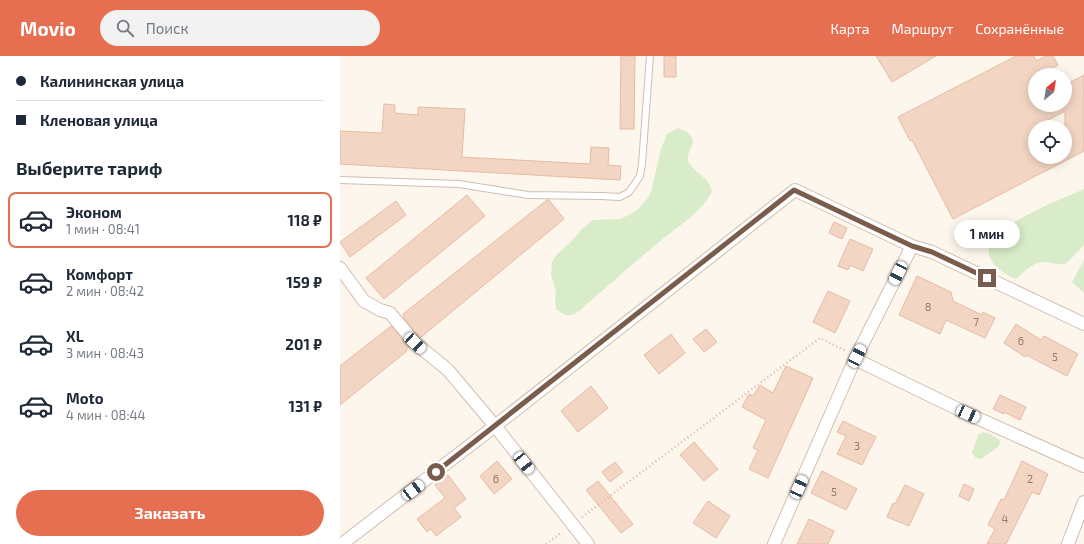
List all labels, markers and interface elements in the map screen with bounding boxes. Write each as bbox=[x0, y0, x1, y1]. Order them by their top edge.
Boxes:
search box bbox=[100, 10, 380, 46]
text: Movio bbox=[20, 17, 76, 40]
icon: search bbox=[114, 17, 136, 39]
text: Поиск bbox=[146, 19, 188, 37]
text: Карта bbox=[831, 20, 869, 37]
text: Маршрут bbox=[891, 20, 953, 37]
text: Сохранённые bbox=[975, 20, 1064, 37]
north arrow bbox=[1028, 68, 1072, 112]
map controls bbox=[1028, 68, 1072, 164]
text: Калининская улица bbox=[40, 72, 184, 90]
text: Кленовая улица bbox=[40, 111, 158, 129]
button: locate bbox=[1028, 120, 1072, 164]
text: Выберите тариф bbox=[16, 157, 162, 179]
icon: car bbox=[18, 202, 54, 238]
text: Эконом bbox=[66, 203, 122, 221]
text: 118 ₽ bbox=[288, 211, 322, 229]
callout: 1 мин bbox=[954, 220, 1020, 248]
text: 1 мин · 08:41 bbox=[66, 221, 140, 237]
text: 1 мин bbox=[970, 226, 1004, 242]
car bbox=[887, 260, 909, 286]
icon: car bbox=[18, 264, 54, 300]
text: Комфорт bbox=[66, 265, 133, 283]
route end bbox=[978, 269, 996, 287]
text: 159 ₽ bbox=[286, 273, 322, 291]
text: 2 мин · 08:42 bbox=[66, 283, 144, 299]
house number: 8 bbox=[925, 300, 931, 313]
house number: 7 bbox=[973, 315, 979, 328]
icon: car bbox=[18, 326, 54, 362]
text: XL bbox=[66, 327, 84, 345]
car bbox=[402, 330, 428, 356]
house number: 6 bbox=[1018, 334, 1024, 347]
text: 201 ₽ bbox=[285, 335, 322, 353]
car bbox=[846, 343, 868, 369]
text: 3 мин · 08:43 bbox=[66, 345, 144, 361]
house number: 5 bbox=[1052, 350, 1058, 363]
icon: car bbox=[18, 388, 54, 424]
text: Moto bbox=[66, 389, 104, 407]
text: 131 ₽ bbox=[288, 397, 322, 415]
car bbox=[955, 404, 981, 424]
text: 4 мин · 08:44 bbox=[66, 407, 145, 423]
house number: 3 bbox=[854, 439, 860, 452]
car bbox=[512, 450, 536, 476]
route start bbox=[427, 463, 445, 481]
house number: 6 bbox=[493, 472, 499, 485]
house number: 2 bbox=[1027, 472, 1033, 485]
car bbox=[789, 474, 809, 500]
car bbox=[400, 478, 426, 502]
house number: 5 bbox=[831, 485, 837, 498]
button: Заказать bbox=[16, 490, 324, 536]
house number: 4 bbox=[1002, 512, 1009, 525]

